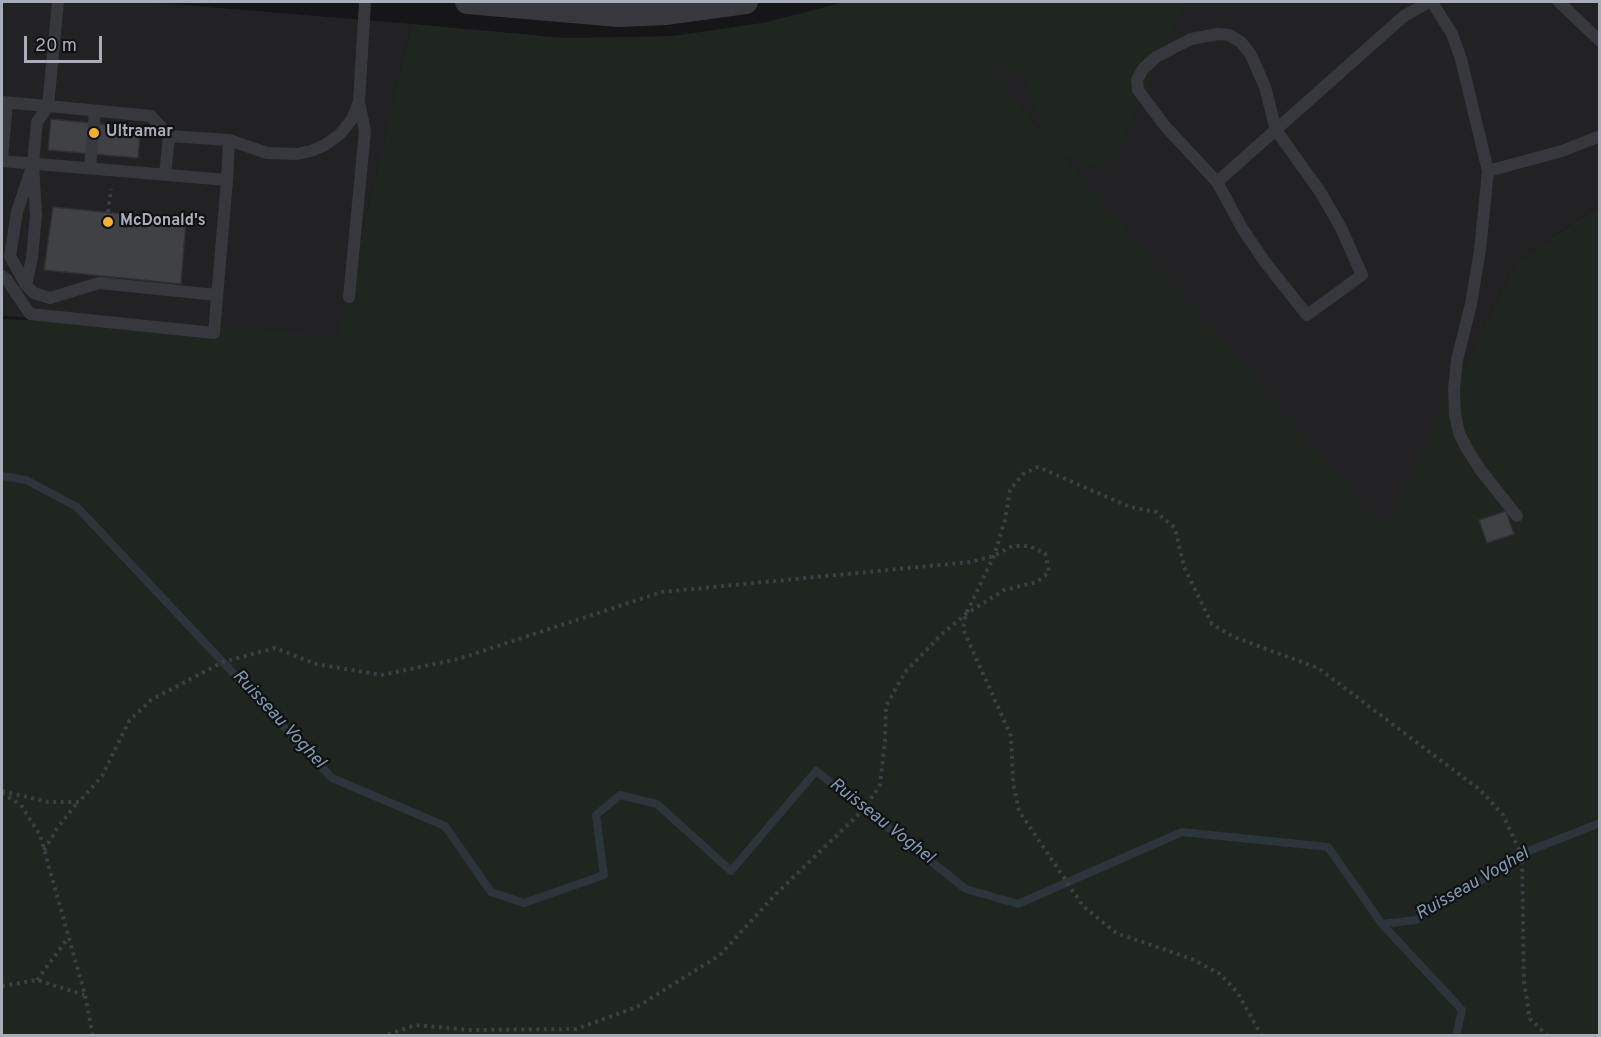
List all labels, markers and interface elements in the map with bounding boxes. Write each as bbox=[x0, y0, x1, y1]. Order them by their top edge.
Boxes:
scale bar bbox=[27, 24, 105, 62]
text: 20 m bbox=[35, 35, 77, 58]
place label: Ultramar bbox=[106, 123, 173, 143]
marker: Ultramar bbox=[87, 126, 101, 140]
place label: McDonald's bbox=[120, 212, 206, 232]
marker: McDonald's bbox=[101, 215, 115, 229]
water label: Ruisseau Voghel bbox=[227, 666, 329, 774]
water label: Ruisseau Voghel bbox=[824, 774, 938, 870]
water label: Ruisseau Voghel bbox=[1413, 844, 1533, 926]

